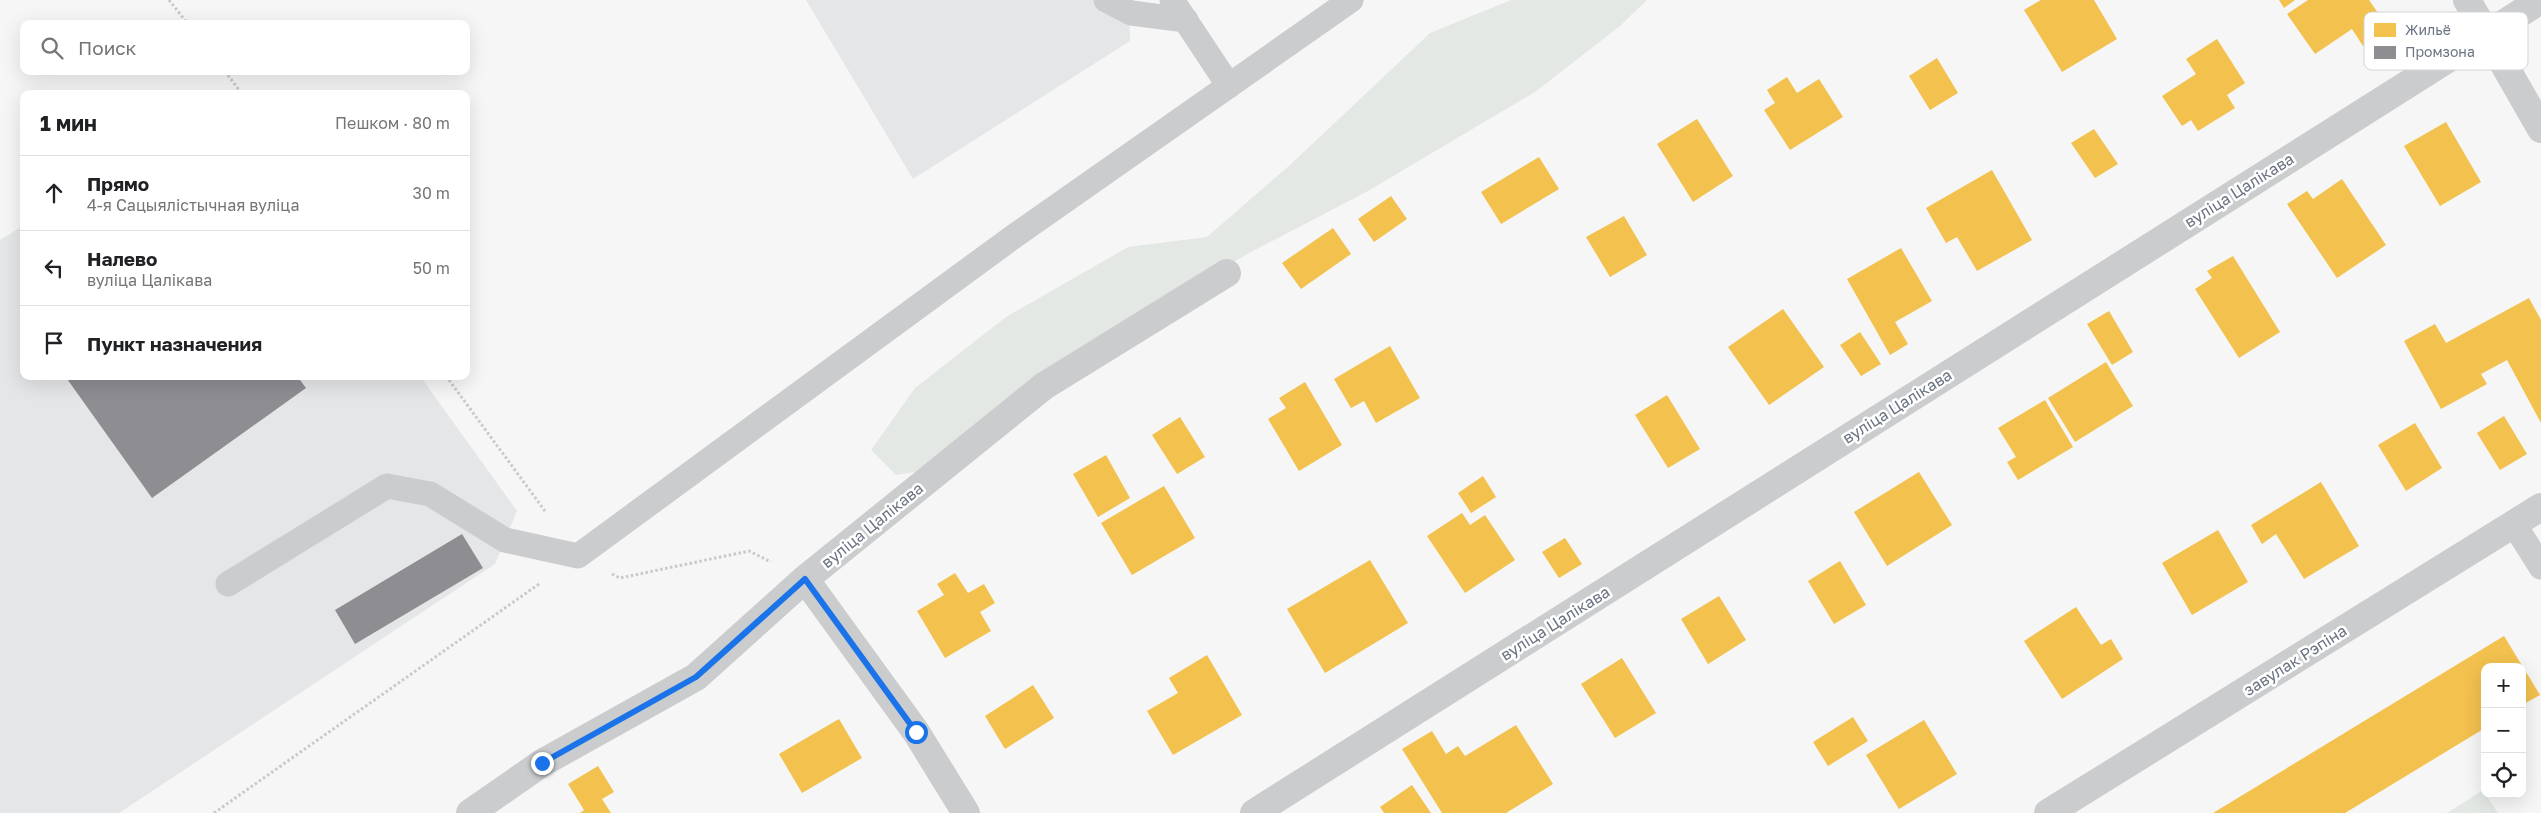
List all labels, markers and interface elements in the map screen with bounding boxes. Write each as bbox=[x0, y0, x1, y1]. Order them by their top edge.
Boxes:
legend bbox=[2364, 12, 2528, 70]
search box bbox=[20, 20, 470, 75]
text: Жильё bbox=[2405, 21, 2451, 38]
icon: search bbox=[38, 34, 66, 62]
text: Поиск bbox=[78, 36, 137, 59]
text: Промзона bbox=[2405, 43, 2475, 60]
text: 1 мин bbox=[40, 110, 97, 136]
text: Пешком · 80 m bbox=[335, 113, 450, 133]
street label: вуліца Цалікава bbox=[2181, 148, 2297, 232]
text: Прямо bbox=[87, 172, 149, 195]
icon: ahead bbox=[40, 179, 68, 207]
text: 30 m bbox=[413, 183, 450, 203]
text: 4-я Сацыялістычная вуліца bbox=[87, 195, 299, 215]
text: Налево bbox=[87, 247, 157, 270]
icon: left bbox=[40, 254, 68, 282]
text: 50 m bbox=[413, 258, 450, 278]
text: вуліца Цалікава bbox=[87, 270, 212, 290]
icon: arrive bbox=[40, 329, 68, 357]
text: Пункт назначения bbox=[87, 332, 262, 355]
street label: вуліца Цалікава bbox=[1839, 364, 1955, 448]
street label: вуліца Цалікава bbox=[817, 478, 927, 572]
street label: вуліца Цалікава bbox=[1497, 581, 1613, 665]
street label: завулак Рэпіна bbox=[2240, 620, 2350, 700]
map controls bbox=[2481, 663, 2526, 798]
button: + bbox=[2481, 663, 2526, 708]
button: − bbox=[2481, 708, 2526, 753]
route start bbox=[905, 721, 928, 744]
route end bbox=[531, 752, 554, 775]
button: locate bbox=[2481, 753, 2526, 798]

